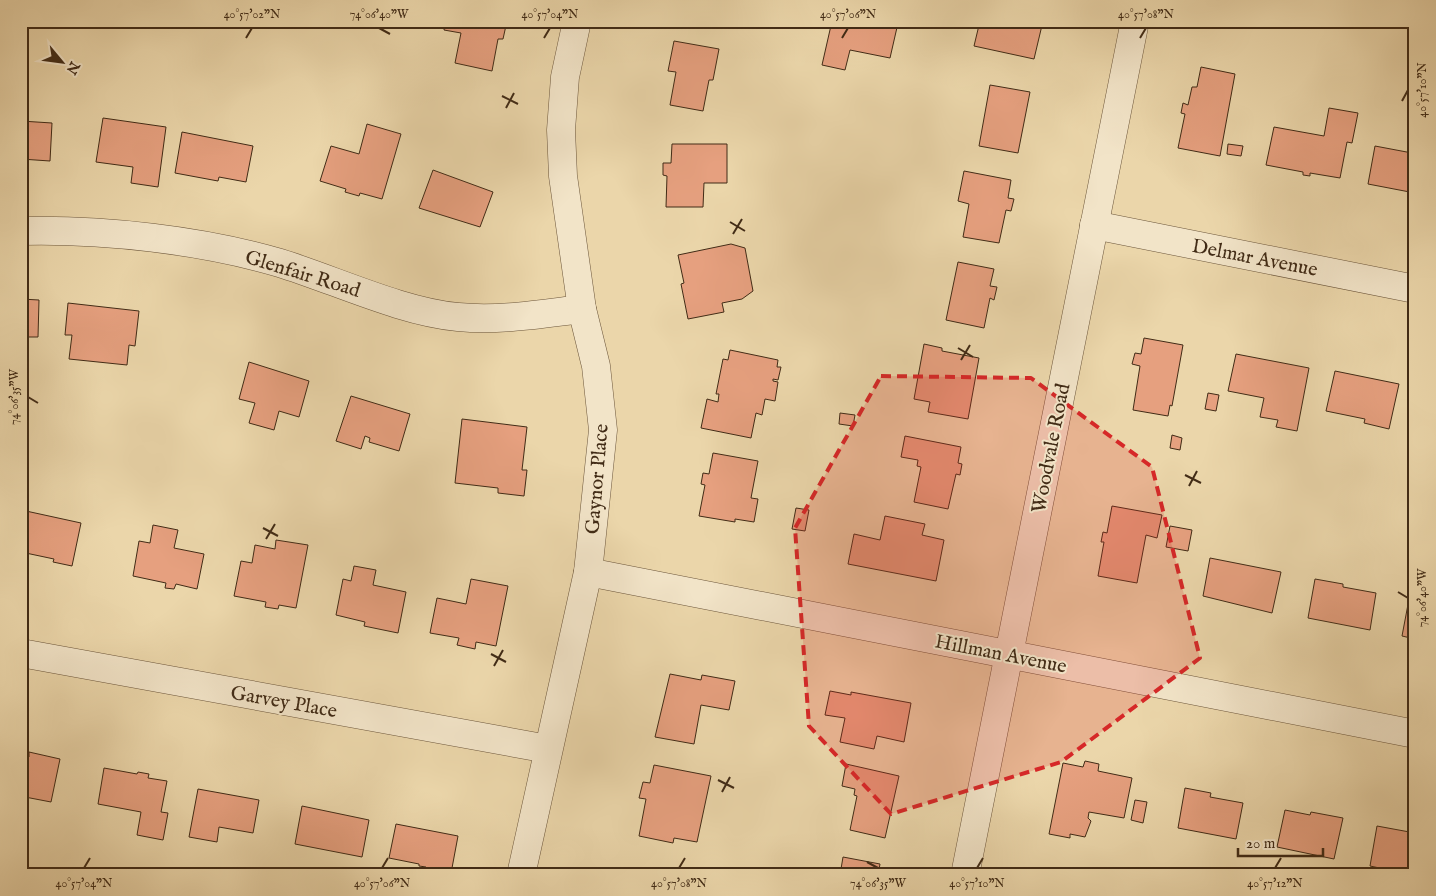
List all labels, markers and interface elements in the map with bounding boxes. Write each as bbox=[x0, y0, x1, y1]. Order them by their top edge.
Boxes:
text: 40°57'02"N bbox=[224, 7, 281, 22]
text: 74°06'40"W bbox=[350, 7, 409, 22]
text: 40°57'04"N bbox=[522, 7, 579, 22]
text: 40°57'06"N bbox=[820, 7, 877, 22]
text: 40°57'08"N bbox=[1118, 7, 1175, 22]
north arrow bbox=[38, 38, 88, 88]
text: N bbox=[62, 57, 84, 77]
text: 40°57'10"N bbox=[1415, 62, 1430, 118]
street label: Delmar Avenue bbox=[1190, 234, 1320, 283]
street label: Glenfair Road bbox=[242, 245, 364, 304]
text: 74°06'35"W bbox=[7, 369, 22, 425]
street label: Woodvale Road bbox=[1027, 381, 1076, 515]
street label: Gaynor Place bbox=[580, 423, 615, 535]
text: 74°06'40"W bbox=[1415, 568, 1430, 627]
street label: Hillman Avenue bbox=[933, 629, 1069, 680]
street label: Garvey Place bbox=[229, 681, 339, 724]
scale bar bbox=[1238, 826, 1324, 858]
text: 20 m bbox=[1246, 834, 1276, 853]
text: 40°57'04"N bbox=[56, 876, 113, 891]
text: 40°57'06"N bbox=[354, 876, 411, 891]
text: 40°57'08"N bbox=[651, 876, 708, 891]
text: 74°06'35"W bbox=[850, 876, 906, 891]
text: 40°57'10"N bbox=[949, 876, 1005, 891]
text: 40°57'12"N bbox=[1247, 876, 1303, 891]

